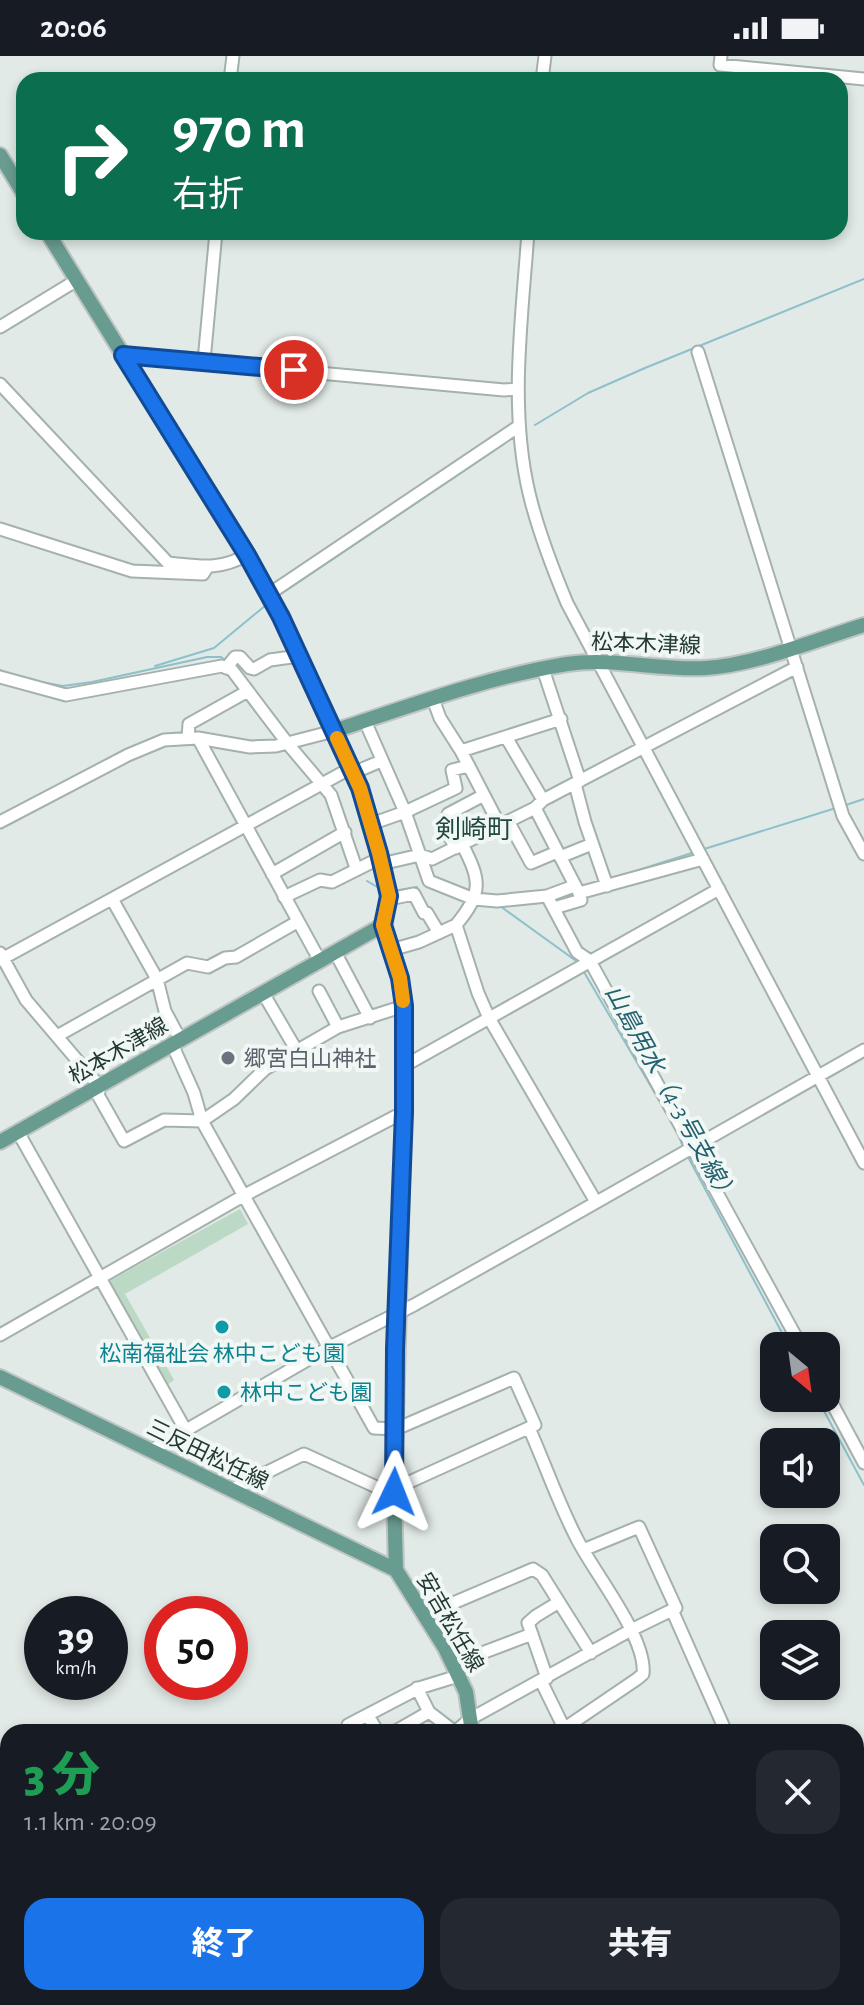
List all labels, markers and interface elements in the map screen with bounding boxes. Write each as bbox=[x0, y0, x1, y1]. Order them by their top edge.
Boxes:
text: 20:06 bbox=[40, 13, 107, 43]
text: 970 m bbox=[172, 102, 306, 158]
icon: right bbox=[40, 104, 144, 208]
text: 右折 bbox=[172, 177, 244, 213]
pin bbox=[260, 336, 328, 404]
icon: arrive bbox=[272, 348, 316, 392]
street label: 松本木津線 bbox=[591, 630, 701, 657]
district label: 剣崎町 bbox=[435, 816, 513, 843]
water label: 山島用水（4-3号支線） bbox=[600, 981, 742, 1207]
street label: 松本木津線 bbox=[65, 1013, 172, 1088]
place label: 郷宮白山神社 bbox=[244, 1047, 376, 1070]
marker: 郷宮白山神社 bbox=[219, 1049, 237, 1067]
marker: 松南福祉会 林中こども園 bbox=[213, 1318, 231, 1336]
north arrow bbox=[760, 1332, 840, 1412]
map controls bbox=[760, 1332, 840, 1700]
place label: 松南福祉会 林中こども園 bbox=[99, 1342, 345, 1365]
place label: 林中こども園 bbox=[240, 1381, 372, 1404]
marker: 林中こども園 bbox=[215, 1383, 233, 1401]
street label: 三反田松任線 bbox=[143, 1415, 272, 1494]
button: sound bbox=[760, 1428, 840, 1508]
position arrow bbox=[352, 1450, 436, 1534]
button: search bbox=[760, 1524, 840, 1604]
street label: 安吉松任線 bbox=[413, 1569, 488, 1676]
speed limit sign: 50 bbox=[144, 1596, 248, 1700]
text: 39 bbox=[58, 1618, 94, 1658]
button: layers bbox=[760, 1620, 840, 1700]
text: km/h bbox=[55, 1658, 97, 1678]
button: close bbox=[756, 1750, 840, 1834]
text: 3 分 bbox=[24, 1753, 100, 1801]
text: 1.1 km · 20:09 bbox=[24, 1809, 157, 1835]
button: 終了 bbox=[24, 1898, 424, 1990]
button: 共有 bbox=[440, 1898, 840, 1990]

